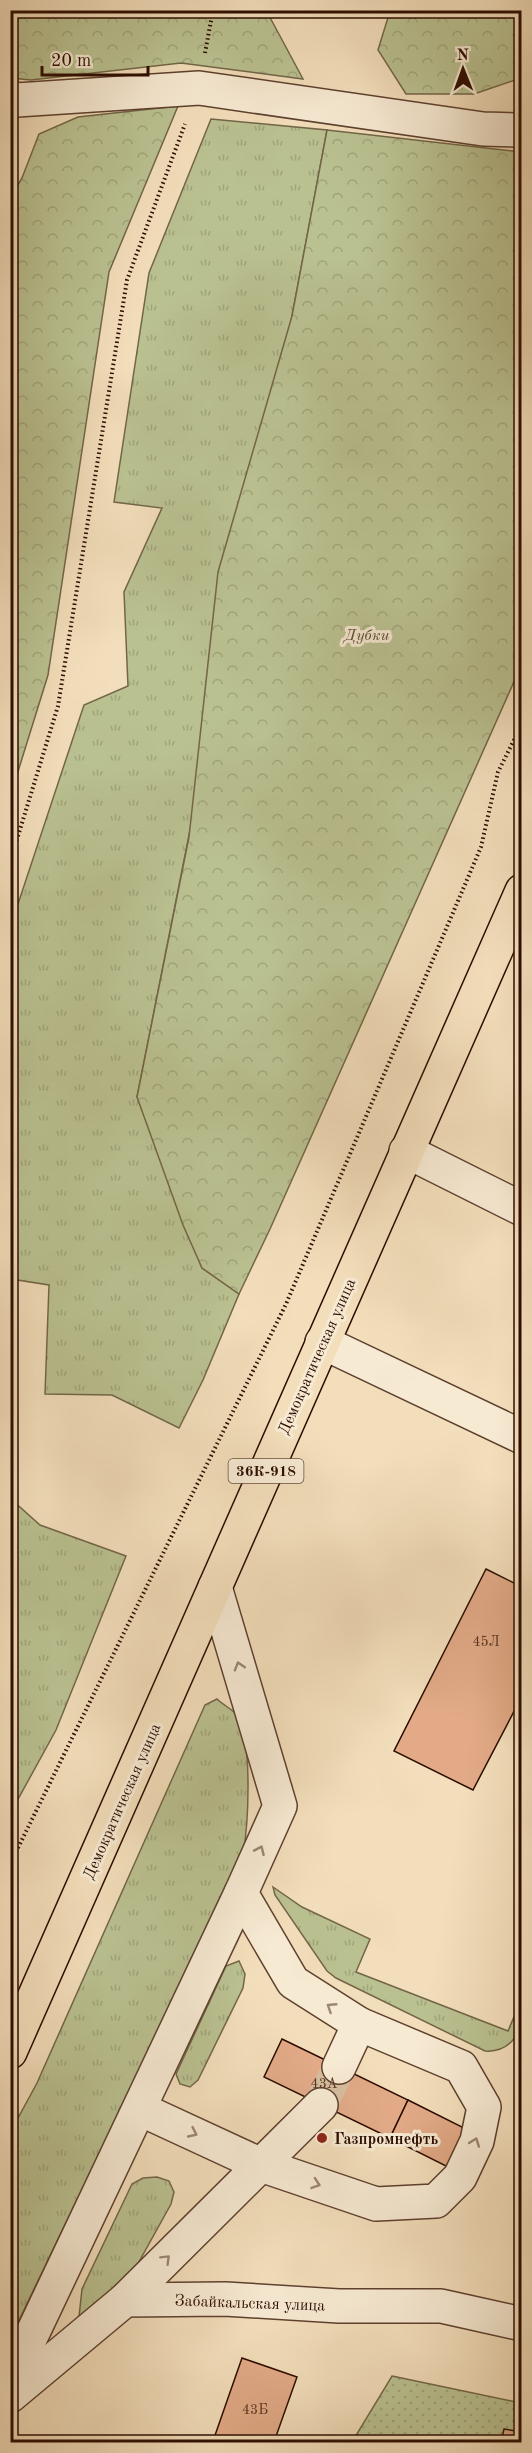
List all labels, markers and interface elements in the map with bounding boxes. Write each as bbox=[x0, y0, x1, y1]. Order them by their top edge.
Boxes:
scale bar bbox=[42, 39, 148, 77]
north arrow bbox=[433, 39, 493, 99]
text: N bbox=[457, 48, 470, 64]
text: 20 m bbox=[51, 52, 91, 70]
park label: Дубки bbox=[342, 628, 390, 644]
street label: Демократическая улица bbox=[276, 1276, 359, 1437]
road number: 36К-918 bbox=[228, 1459, 304, 1483]
house number: 45Л bbox=[472, 1635, 500, 1649]
one-way arrow bbox=[234, 1661, 246, 1672]
street label: Демократическая улица bbox=[81, 1721, 164, 1882]
one-way arrow bbox=[253, 1846, 265, 1857]
one-way arrow bbox=[327, 2003, 338, 2014]
house number: 43А bbox=[311, 2077, 338, 2091]
one-way arrow bbox=[186, 2126, 197, 2138]
marker: Газпромнефть bbox=[315, 2131, 329, 2145]
place label: Газпромнефть bbox=[334, 2132, 438, 2148]
one-way arrow bbox=[468, 2137, 481, 2148]
one-way arrow bbox=[310, 2176, 321, 2189]
one-way arrow bbox=[159, 2255, 170, 2266]
street label: Забайкальская улица bbox=[174, 2293, 325, 2315]
house number: 43Б bbox=[242, 2403, 268, 2417]

